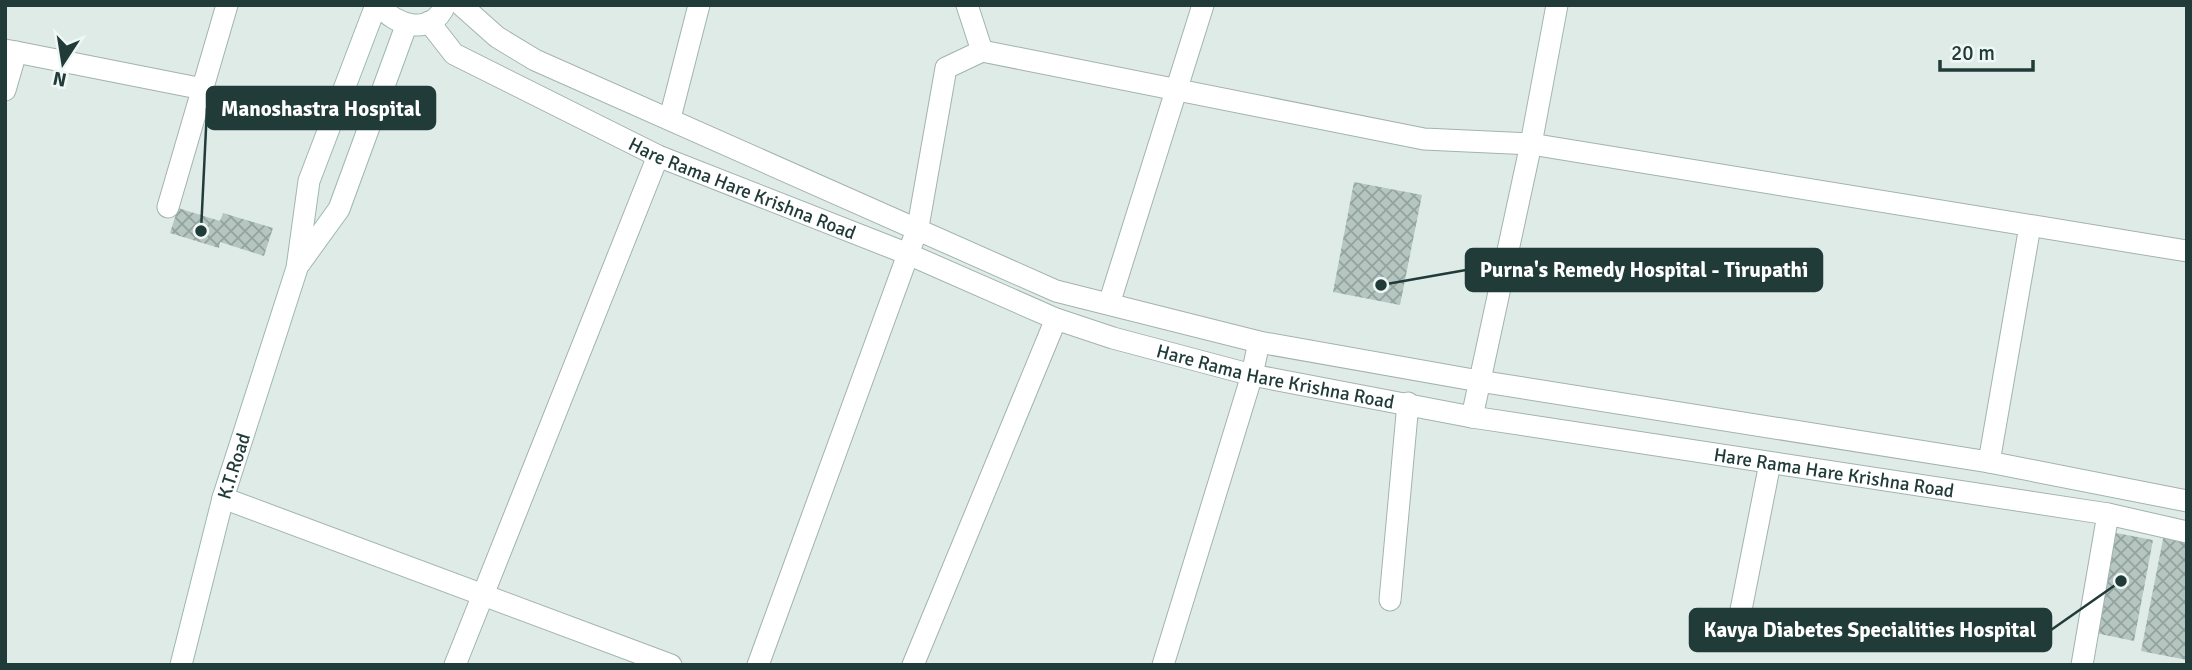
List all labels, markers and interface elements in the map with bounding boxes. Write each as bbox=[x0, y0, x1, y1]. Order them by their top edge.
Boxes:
north arrow bbox=[28, 28, 98, 98]
scale bar bbox=[1940, 28, 2033, 72]
text: 20 m bbox=[1951, 40, 1995, 66]
text: N bbox=[51, 66, 69, 92]
callout: Manoshastra Hospital bbox=[207, 87, 435, 129]
text: Manoshastra Hospital bbox=[221, 96, 422, 122]
street label: Hare Rama Hare Krishna Road bbox=[624, 132, 859, 245]
callout: Purna's Remedy Hospital - Tirupathi bbox=[1466, 249, 1822, 291]
text: Purna's Remedy Hospital - Tirupathi bbox=[1480, 257, 1808, 283]
street label: Hare Rama Hare Krishna Road bbox=[1154, 339, 1396, 415]
street label: K.T.Road bbox=[212, 430, 256, 502]
street label: Hare Rama Hare Krishna Road bbox=[1712, 443, 1956, 503]
callout: Kavya Diabetes Specialities Hospital bbox=[1690, 609, 2051, 651]
text: Kavya Diabetes Specialities Hospital bbox=[1704, 617, 2037, 643]

